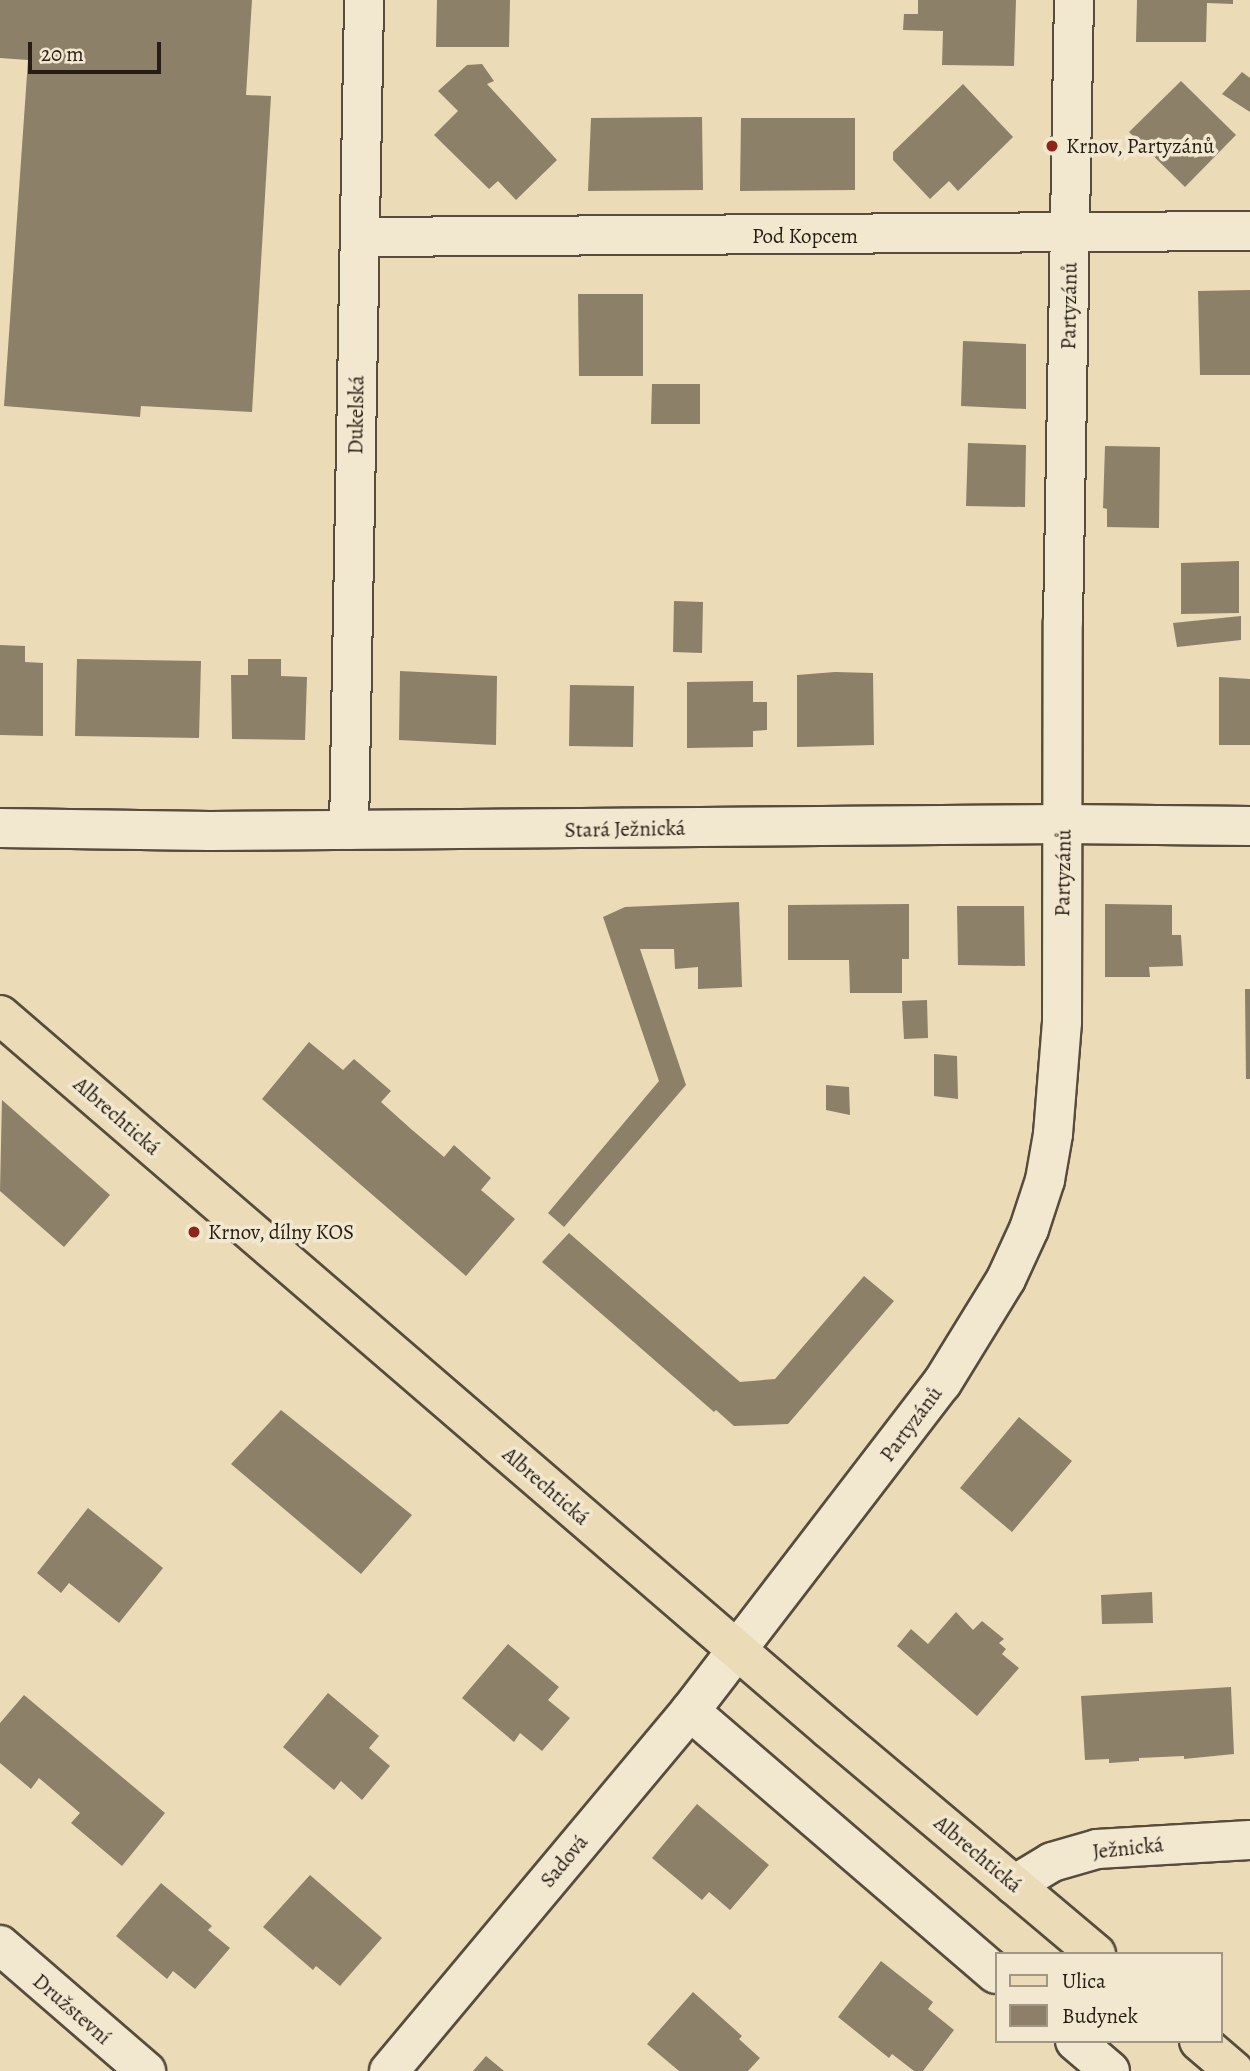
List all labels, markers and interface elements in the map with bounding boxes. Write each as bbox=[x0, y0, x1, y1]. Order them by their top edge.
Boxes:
scale bar bbox=[32, 28, 164, 72]
text: 20 m bbox=[41, 40, 84, 68]
place label: Krnov, Partyzánů bbox=[1066, 133, 1215, 159]
marker: Krnov, Partyzánů bbox=[1044, 138, 1060, 154]
street label: Pod Kopcem bbox=[752, 223, 858, 249]
street label: Partyzánů bbox=[1056, 262, 1082, 350]
street label: Dukelská bbox=[343, 375, 369, 455]
street label: Stará Ježnická bbox=[564, 815, 686, 843]
street label: Partyzánů bbox=[1050, 829, 1076, 917]
street label: Albrechtická bbox=[69, 1072, 165, 1160]
place label: Krnov, dílny KOS bbox=[208, 1219, 354, 1245]
marker: Krnov, dílny KOS bbox=[186, 1224, 202, 1240]
street label: Partyzánů bbox=[875, 1381, 947, 1467]
street label: Albrechtická bbox=[498, 1442, 594, 1530]
street label: Albrechtická bbox=[929, 1810, 1027, 1898]
street label: Sadová bbox=[535, 1830, 593, 1892]
street label: Ježnická bbox=[1091, 1832, 1165, 1864]
legend bbox=[995, 1952, 1222, 2043]
text: Ulica bbox=[1062, 1967, 1106, 1995]
street label: Družstevní bbox=[28, 1968, 116, 2050]
text: Budynek bbox=[1062, 2002, 1138, 2030]

